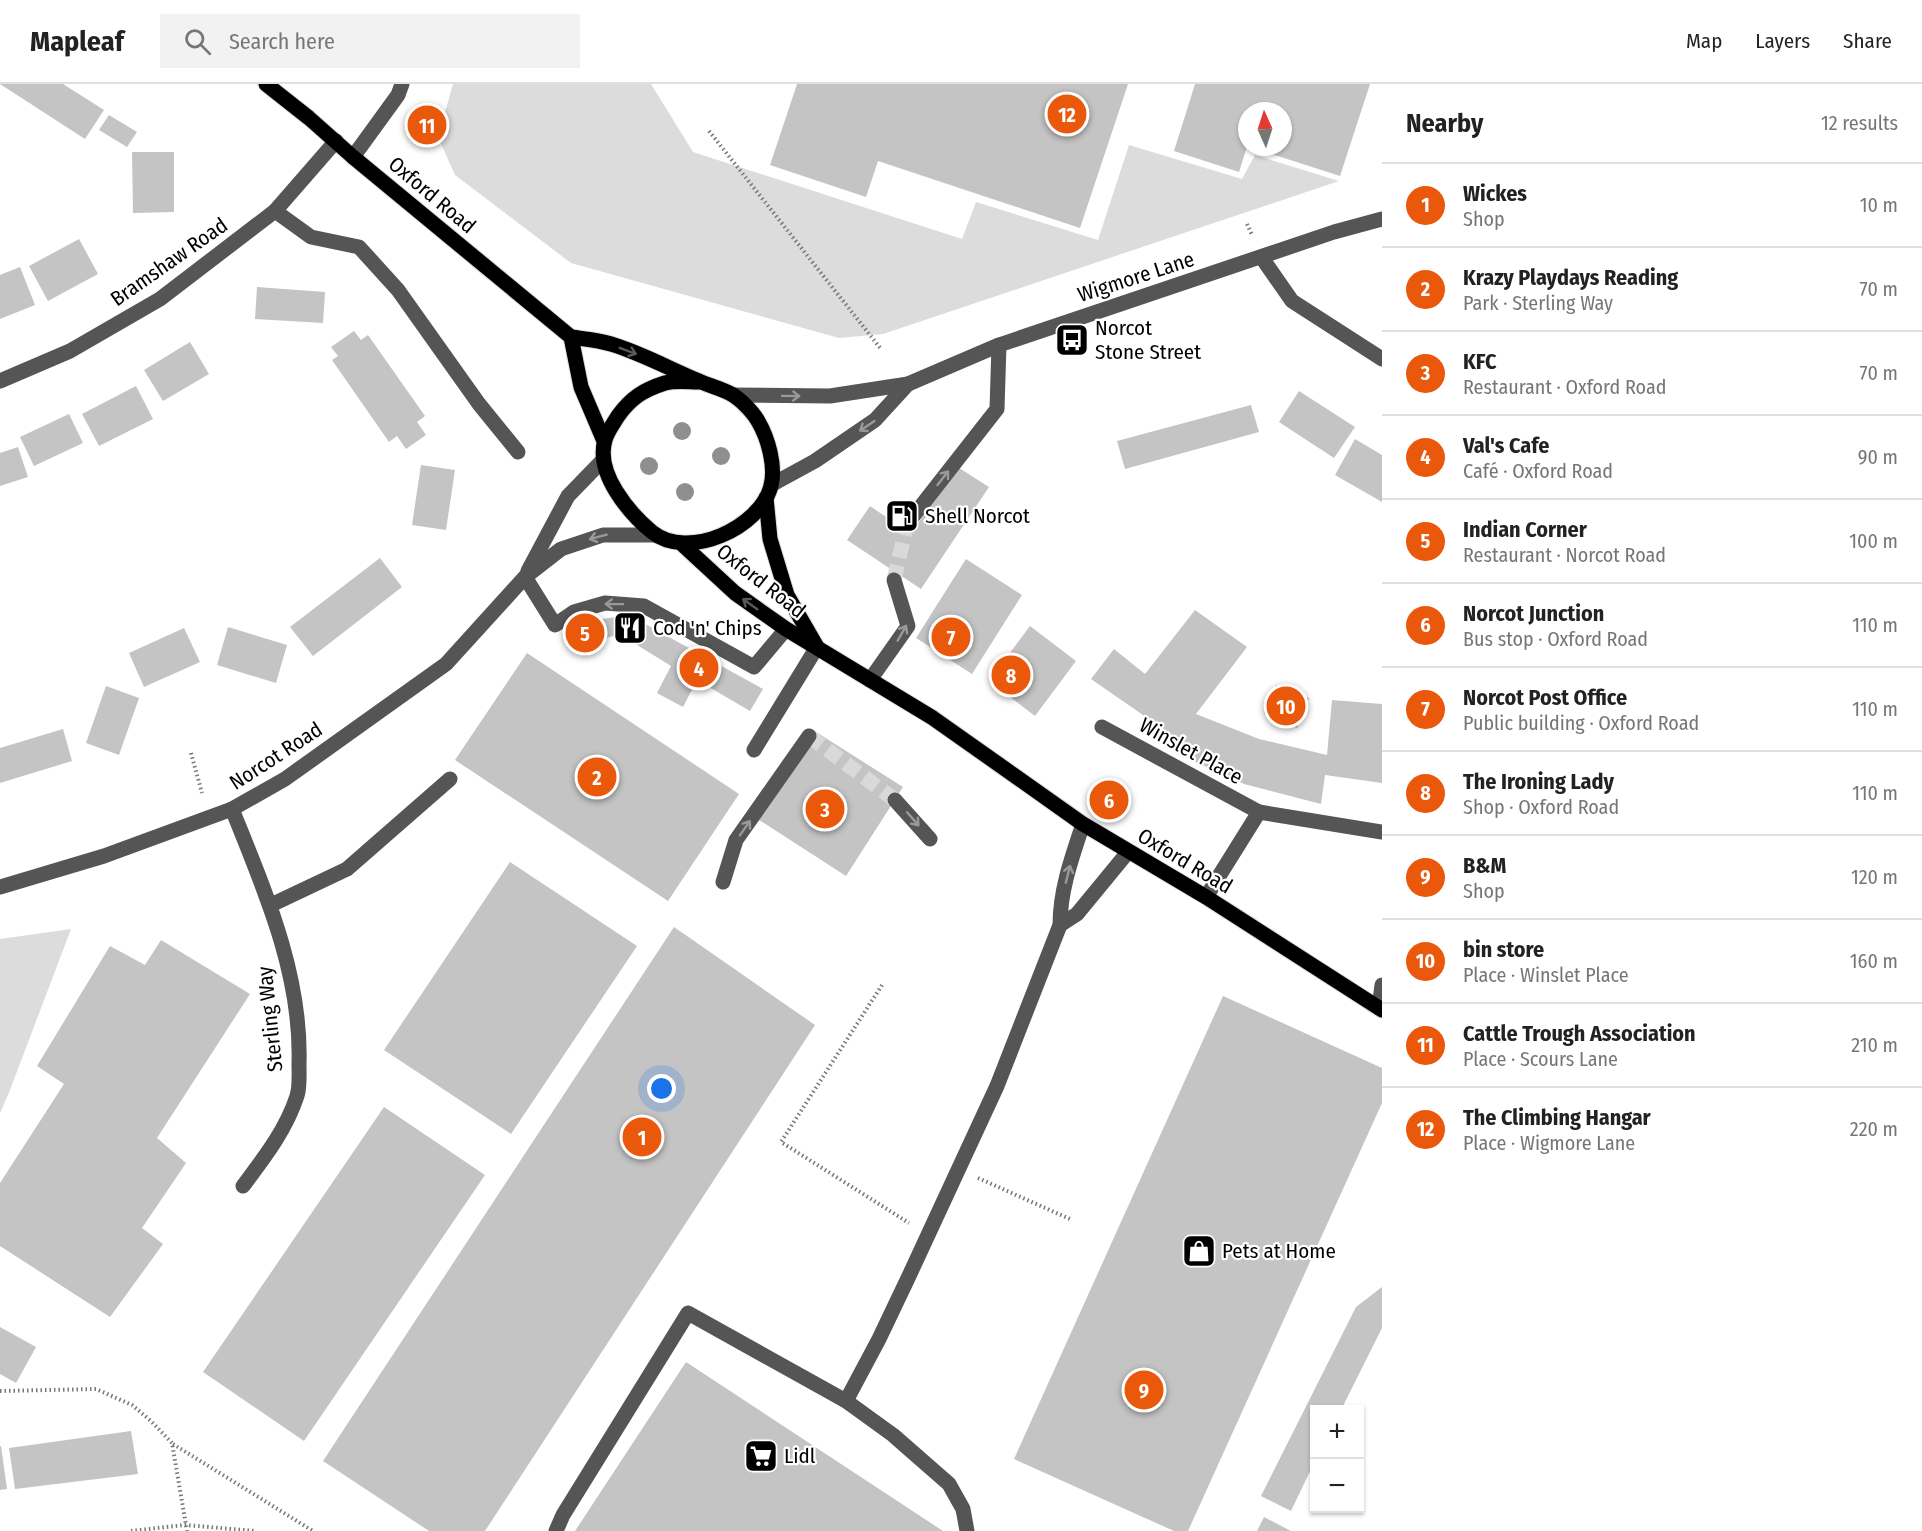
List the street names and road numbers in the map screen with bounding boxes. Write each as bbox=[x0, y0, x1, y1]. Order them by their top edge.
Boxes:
street label: Oxford Road bbox=[383, 151, 481, 239]
street label: Bramshaw Road bbox=[105, 212, 233, 312]
street label: Wigmore Lane bbox=[1074, 246, 1198, 308]
street label: Oxford Road bbox=[711, 538, 811, 624]
street label: Winslet Place bbox=[1135, 712, 1247, 790]
street label: Norcot Road bbox=[225, 716, 327, 796]
street label: Oxford Road bbox=[1133, 823, 1237, 899]
street label: Sterling Way bbox=[251, 964, 288, 1073]

